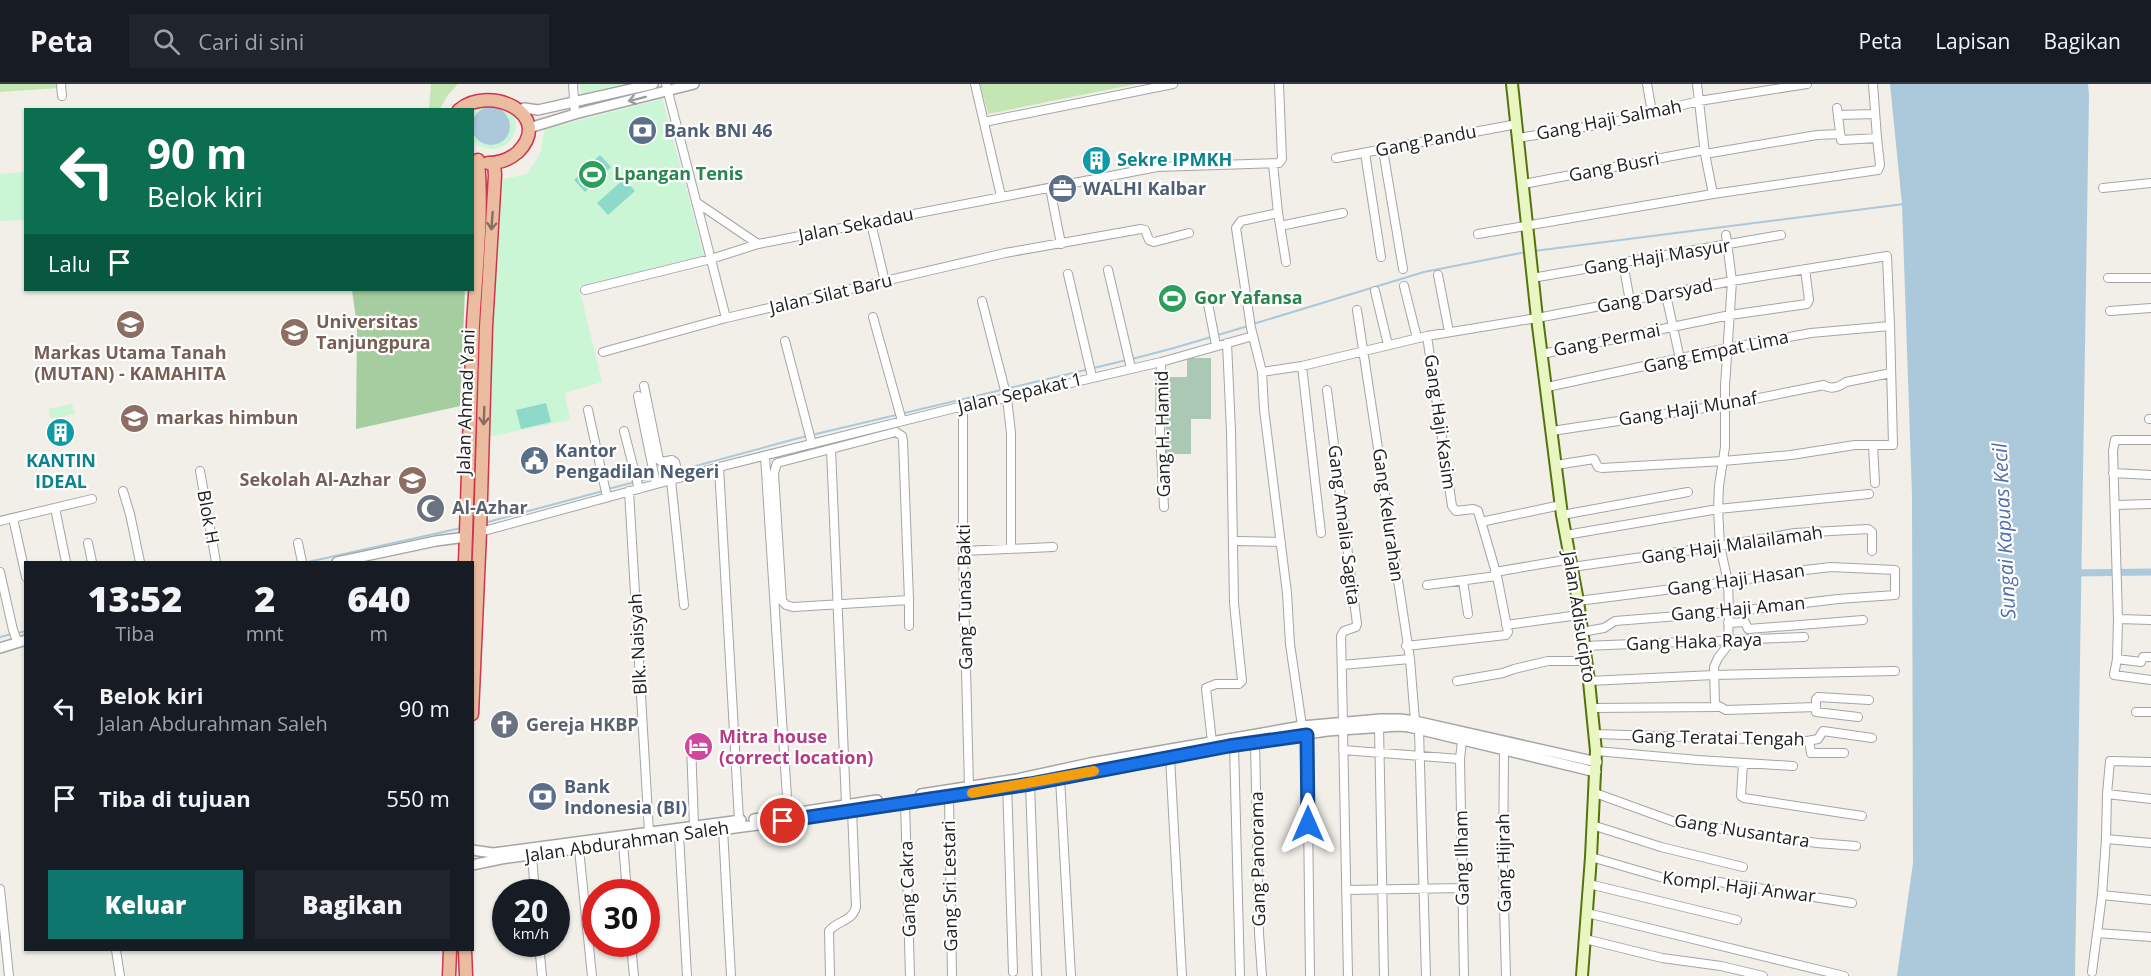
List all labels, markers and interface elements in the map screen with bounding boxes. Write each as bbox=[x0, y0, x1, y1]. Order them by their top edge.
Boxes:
search box bbox=[129, 14, 549, 68]
text: Peta bbox=[30, 22, 93, 60]
icon: search bbox=[150, 25, 183, 58]
text: Cari di sini bbox=[198, 26, 304, 56]
text: Peta bbox=[1859, 27, 1902, 55]
text: Lapisan bbox=[1935, 27, 2010, 55]
text: Bagikan bbox=[2043, 27, 2121, 55]
one-way arrow bbox=[628, 93, 647, 105]
street label: Gang Haji Salmah bbox=[1534, 93, 1684, 145]
bank icon: Bank BNI 46 bbox=[627, 115, 659, 147]
place label: Bank BNI 46 bbox=[664, 118, 773, 142]
street label: Gang Pandu bbox=[1373, 118, 1478, 162]
text: 90 m bbox=[147, 124, 247, 181]
icon: left bbox=[48, 132, 126, 210]
building icon: Sekre IPMKH bbox=[1080, 144, 1112, 176]
street label: Gang Busri bbox=[1566, 145, 1661, 187]
place label: Sekre IPMKH bbox=[1117, 147, 1232, 171]
sports icon: Lpangan Tenis bbox=[577, 158, 609, 190]
place label: Lpangan Tenis bbox=[614, 161, 743, 185]
office icon: WALHI Kalbar bbox=[1046, 173, 1078, 205]
place label: WALHI Kalbar bbox=[1083, 176, 1206, 200]
text: Belok kiri bbox=[147, 178, 263, 215]
street label: Jalan Sekadau bbox=[794, 201, 915, 247]
one-way arrow bbox=[486, 211, 497, 231]
street label: Gang Haji Masyur bbox=[1582, 232, 1732, 279]
icon: arrive bbox=[103, 246, 136, 279]
text: Lalu bbox=[48, 248, 91, 278]
street label: Jalan Silat Baru bbox=[765, 267, 894, 319]
street label: Gang Darsyad bbox=[1595, 272, 1715, 318]
sports icon: Gor Yafansa bbox=[1157, 282, 1189, 314]
place label: Gor Yafansa bbox=[1194, 285, 1303, 309]
school or university icon: Markas Utama Tanah (MUTAN) - KAMAHITA bbox=[114, 308, 146, 340]
place label: Universitas Tanjungpura bbox=[316, 309, 431, 354]
school or university icon: Universitas Tanjungpura bbox=[279, 316, 311, 348]
street label: Gang Permai bbox=[1551, 317, 1662, 361]
street label: Gang Empat Lima bbox=[1641, 324, 1791, 378]
street label: Jalan Ahmad Yani bbox=[450, 329, 480, 477]
place label: Markas Utama Tanah (MUTAN) - KAMAHITA bbox=[33, 340, 227, 385]
street label: Gang Haji Kasim bbox=[1420, 353, 1462, 491]
street label: Jalan Sepakat 1 bbox=[953, 366, 1084, 418]
street label: Gang H. Hamid bbox=[1149, 370, 1175, 498]
street label: Gang Haji Munaf bbox=[1617, 385, 1760, 431]
school or university icon: markas himbun bbox=[119, 402, 151, 434]
place label: markas himbun bbox=[156, 405, 298, 429]
one-way arrow bbox=[478, 406, 489, 426]
building icon: KANTIN IDEAL bbox=[45, 416, 77, 448]
place label: Kantor Pengadilan Negeri bbox=[555, 438, 719, 483]
water label: Sungai Kapuas Kecil bbox=[1985, 441, 2022, 620]
street label: Gang Amalia Sagita bbox=[1323, 444, 1367, 606]
public building icon: Kantor Pengadilan Negeri bbox=[518, 445, 550, 477]
street label: Gang Kelurahan bbox=[1368, 446, 1410, 583]
place label: KANTIN IDEAL bbox=[26, 448, 96, 493]
school or university icon: Sekolah Al-Azhar bbox=[396, 464, 428, 496]
place label: Sekolah Al-Azhar bbox=[239, 467, 391, 491]
street label: Blok H bbox=[192, 488, 226, 546]
mosque icon: Al-Azhar bbox=[415, 492, 447, 524]
place label: Al-Azhar bbox=[452, 495, 528, 519]
street label: Gang Haji Malailamah bbox=[1640, 519, 1824, 569]
street label: Gang Tunas Bakti bbox=[951, 524, 977, 670]
street label: Jalan Adisucipto bbox=[1557, 547, 1602, 684]
street label: Gang Haji Hasan bbox=[1666, 557, 1806, 601]
text: 13:52 bbox=[88, 574, 182, 623]
text: 2 bbox=[254, 574, 275, 623]
text: 640 bbox=[347, 574, 410, 623]
street label: Gang Haji Aman bbox=[1670, 590, 1806, 626]
street label: Blk. Naisyah bbox=[622, 593, 652, 696]
text: Tiba bbox=[115, 620, 155, 647]
text: mnt bbox=[246, 620, 284, 647]
text: m bbox=[370, 620, 388, 647]
street label: Gang Haka Raya bbox=[1626, 627, 1762, 655]
text: Belok kiri bbox=[99, 680, 204, 710]
icon: left bbox=[48, 692, 81, 725]
text: 90 m bbox=[399, 693, 450, 723]
church icon: Gereja HKBP bbox=[489, 709, 521, 741]
text: Jalan Abdurahman Saleh bbox=[99, 710, 328, 737]
place label: Gereja HKBP bbox=[526, 712, 639, 736]
street label: Gang Teratai Tengah bbox=[1631, 723, 1805, 751]
place label: Mitra house (correct location) bbox=[719, 724, 873, 769]
hotel icon: Mitra house (correct location) bbox=[682, 731, 714, 763]
place label: Bank Indonesia (BI) bbox=[564, 774, 687, 819]
bank icon: Bank Indonesia (BI) bbox=[527, 781, 559, 813]
icon: arrive bbox=[48, 782, 81, 815]
text: Tiba di tujuan bbox=[99, 783, 251, 813]
text: 550 m bbox=[386, 783, 450, 813]
street label: Gang Panorama bbox=[1244, 791, 1270, 927]
position arrow bbox=[1276, 792, 1340, 856]
pin bbox=[757, 795, 808, 846]
icon: arrive bbox=[766, 804, 799, 837]
street label: Gang Nusantara bbox=[1673, 807, 1811, 853]
street label: Gang Ilham bbox=[1448, 810, 1474, 906]
street label: Gang Hijrah bbox=[1490, 813, 1516, 913]
street label: Jalan Abdurahman Saleh bbox=[521, 815, 730, 867]
street label: Gang Sri Lestari bbox=[936, 820, 962, 952]
street label: Gang Cakra bbox=[893, 840, 921, 938]
street label: Kompl. Haji Anwar bbox=[1661, 865, 1818, 907]
button: Keluar bbox=[48, 870, 243, 939]
button: Bagikan bbox=[255, 870, 450, 939]
speed limit sign: 30 bbox=[582, 879, 660, 957]
text: 20 bbox=[514, 890, 548, 931]
text: km/h bbox=[513, 923, 549, 943]

